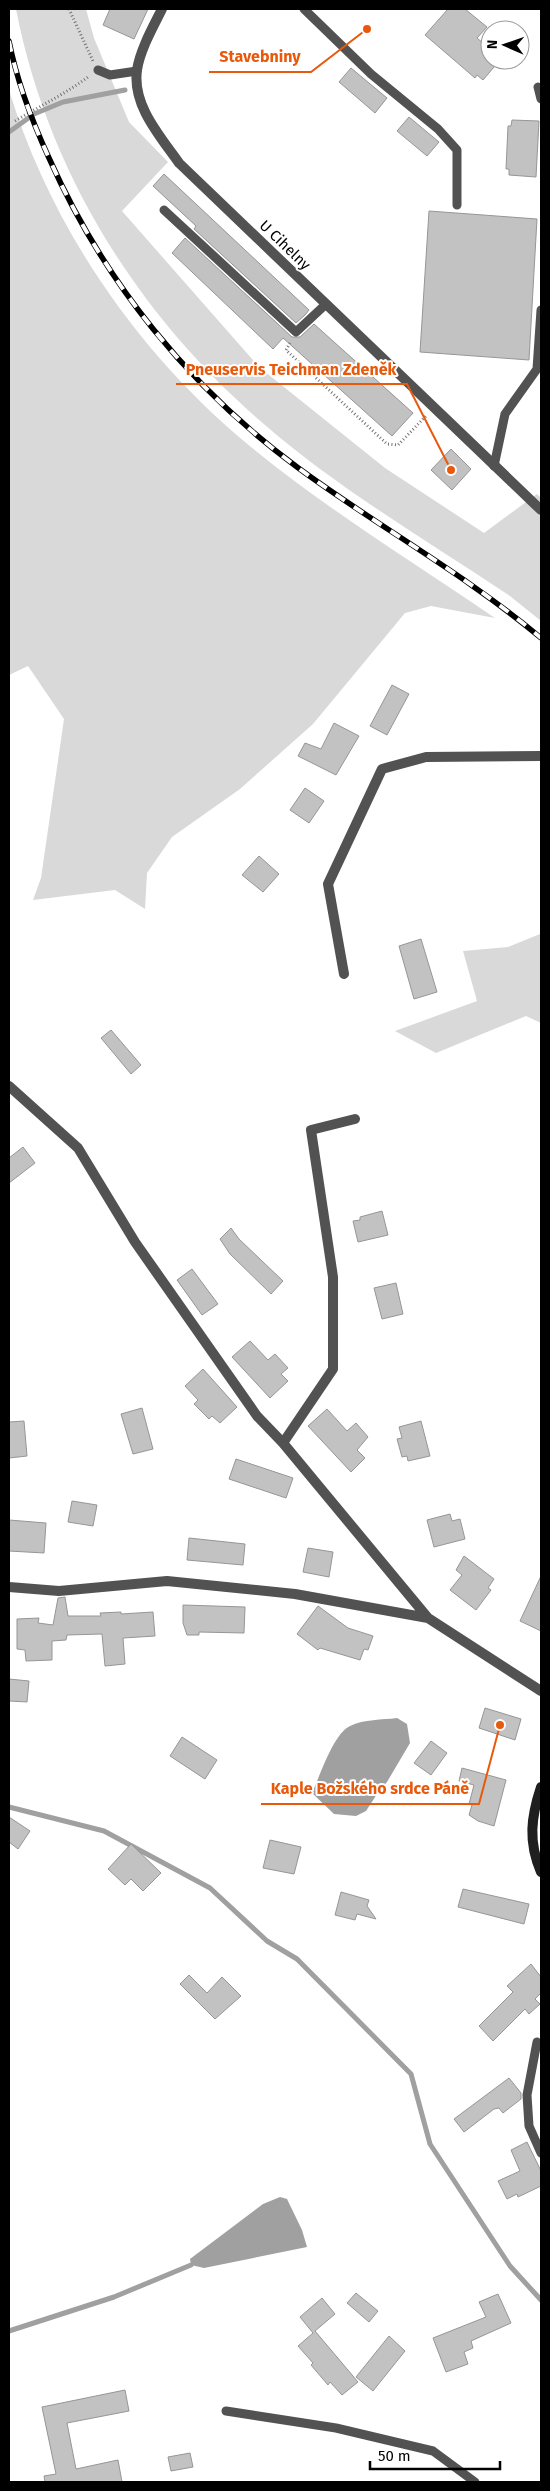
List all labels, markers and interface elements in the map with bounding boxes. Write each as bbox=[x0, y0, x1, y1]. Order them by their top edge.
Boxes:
north arrow bbox=[480, 20, 530, 70]
text: N bbox=[484, 40, 501, 50]
callout: Stavebniny bbox=[209, 41, 311, 72]
text: Stavebniny bbox=[219, 47, 301, 66]
street label: U Cihelny bbox=[256, 216, 315, 274]
callout: Pneuservis Teichman Zdeněk bbox=[176, 353, 407, 384]
text: Pneuservis Teichman Zdeněk bbox=[186, 360, 397, 379]
callout: Kaple Božského srdce Páně bbox=[261, 1773, 479, 1804]
text: Kaple Božského srdce Páně bbox=[271, 1779, 469, 1798]
scale bar bbox=[370, 2438, 500, 2470]
text: 50 m bbox=[378, 2447, 411, 2465]

